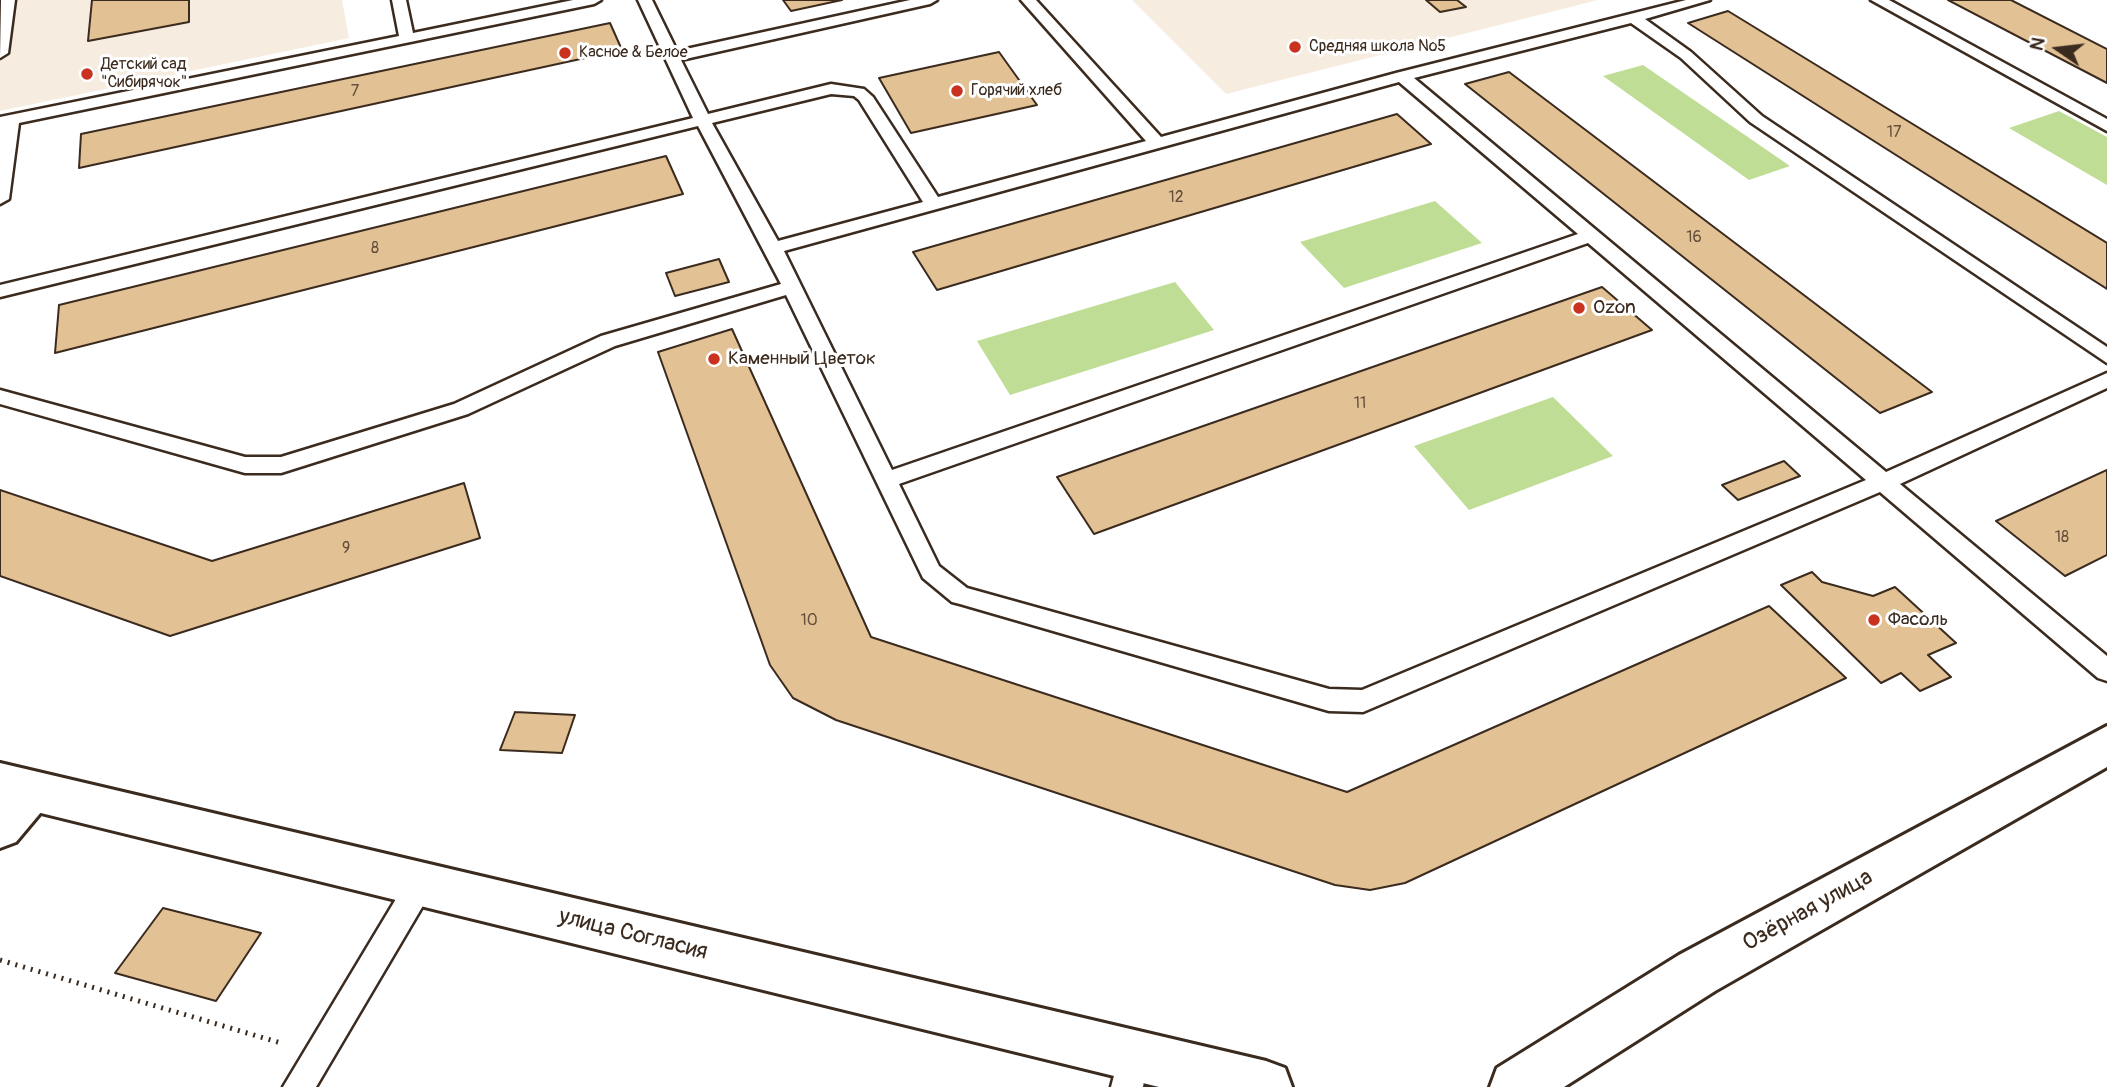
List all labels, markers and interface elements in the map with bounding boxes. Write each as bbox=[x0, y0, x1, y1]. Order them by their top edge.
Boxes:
north arrow bbox=[2023, 14, 2093, 84]
text: N bbox=[2024, 35, 2051, 53]
place label: Средняя школа №5 bbox=[1309, 37, 1446, 57]
marker: Средняя школа №5 bbox=[1287, 39, 1303, 55]
place label: Касное & Белое bbox=[579, 43, 688, 63]
marker: Касное & Белое bbox=[557, 45, 573, 61]
place label: Детский сад "Сибирячок" bbox=[101, 55, 187, 93]
marker: Детский сад "Сибирячок" bbox=[79, 66, 95, 82]
place label: Горячий хлеб bbox=[971, 81, 1062, 101]
house number: 7 bbox=[351, 82, 359, 102]
marker: Горячий хлеб bbox=[949, 83, 965, 99]
house number: 17 bbox=[1887, 123, 1901, 143]
house number: 12 bbox=[1168, 188, 1184, 208]
house number: 16 bbox=[1686, 228, 1702, 248]
house number: 8 bbox=[371, 239, 379, 259]
place label: Ozon bbox=[1593, 297, 1636, 319]
marker: Ozon bbox=[1571, 300, 1587, 316]
place label: Каменный Цветок bbox=[728, 348, 876, 370]
marker: Каменный Цветок bbox=[706, 351, 722, 367]
house number: 11 bbox=[1354, 394, 1366, 414]
house number: 18 bbox=[2055, 528, 2069, 548]
house number: 9 bbox=[342, 539, 350, 559]
place label: Фасоль bbox=[1888, 609, 1948, 631]
house number: 10 bbox=[800, 611, 818, 631]
marker: Фасоль bbox=[1866, 612, 1882, 628]
street label: Озёрная улица bbox=[1738, 864, 1878, 958]
street label: улица Согласия bbox=[556, 903, 710, 967]

